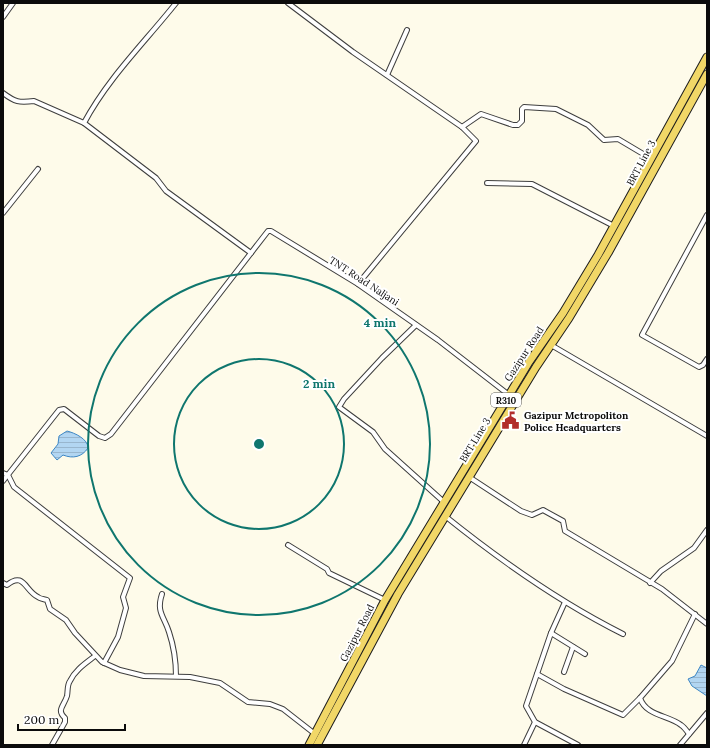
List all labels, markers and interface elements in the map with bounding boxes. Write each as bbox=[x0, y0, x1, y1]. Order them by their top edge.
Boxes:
street label: BRT Line 3 bbox=[624, 138, 659, 188]
street label: TNT Road Naljani bbox=[327, 253, 402, 309]
text: 4 min bbox=[364, 315, 397, 330]
street label: Gazipur Road bbox=[501, 324, 547, 384]
text: 2 min bbox=[303, 376, 335, 391]
road number: R310 bbox=[491, 393, 521, 407]
place label: Gazipur Metropoliton Police Headquarters bbox=[524, 409, 629, 434]
public building icon: Gazipur Metropoliton Police Headquarters bbox=[501, 411, 521, 431]
street label: BRT Line 3 bbox=[457, 415, 494, 465]
centre of rings bbox=[252, 437, 266, 451]
street label: Gazipur Road bbox=[337, 602, 377, 664]
scale bar bbox=[18, 706, 125, 732]
text: 200 m bbox=[24, 712, 60, 727]

